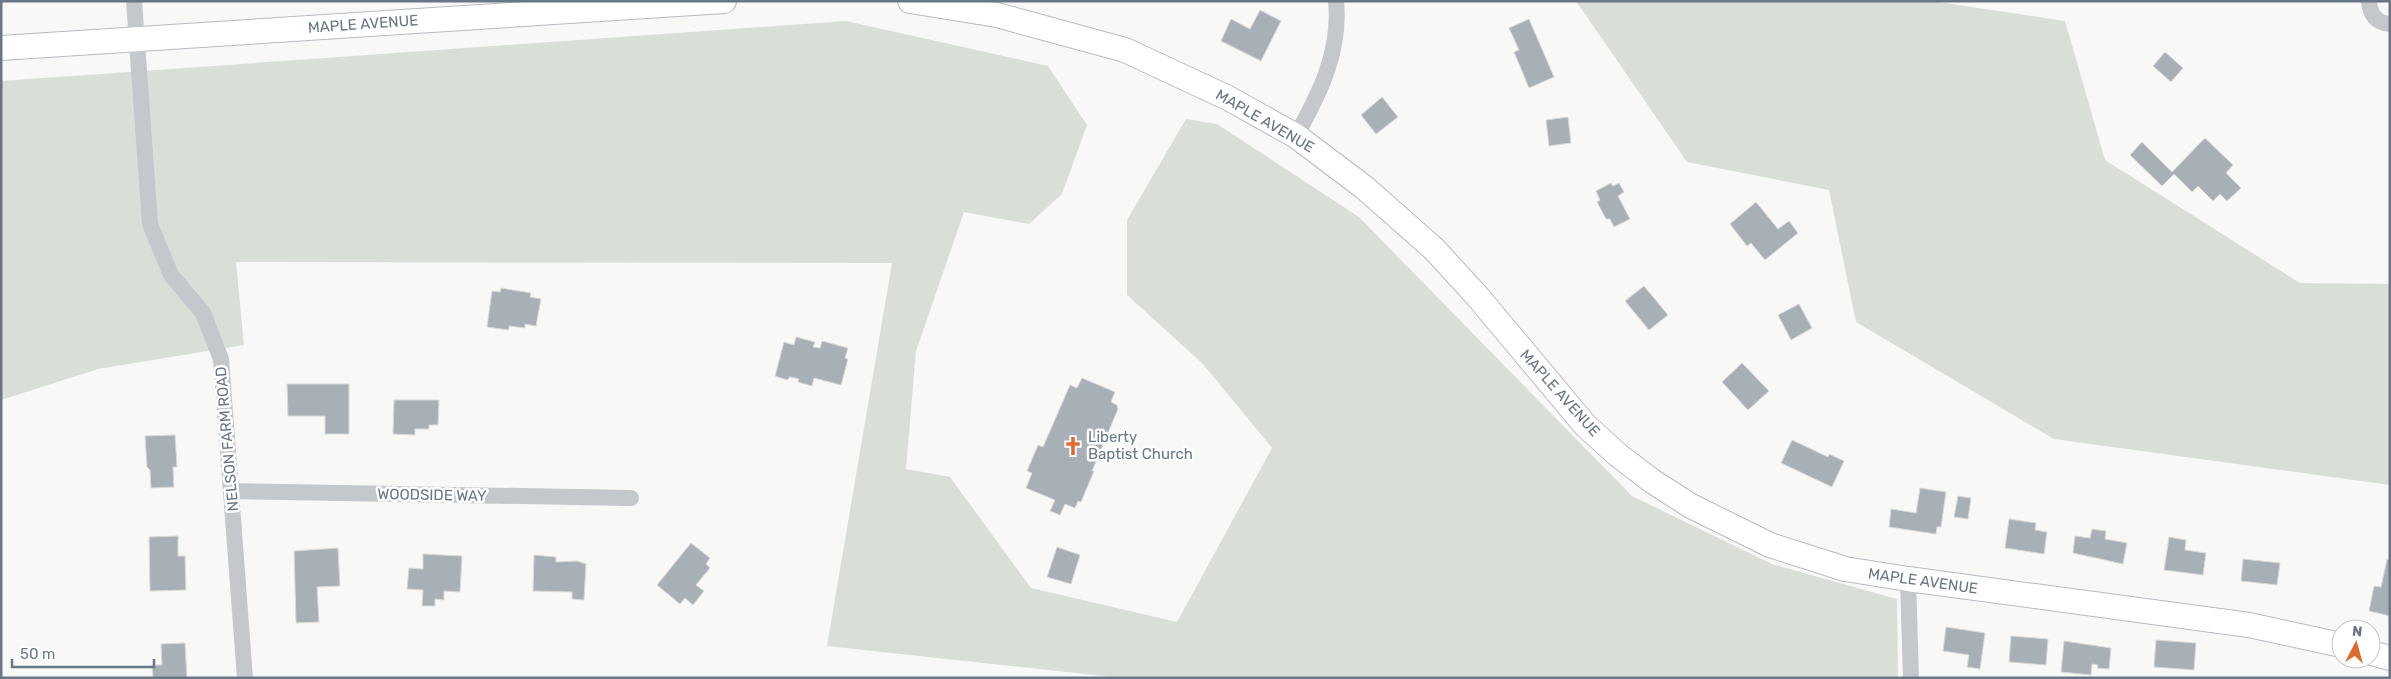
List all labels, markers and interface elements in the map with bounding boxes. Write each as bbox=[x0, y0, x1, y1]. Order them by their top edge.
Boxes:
street label: MAPLE AVENUE bbox=[307, 11, 419, 37]
street label: MAPLE AVENUE bbox=[1213, 86, 1317, 156]
street label: MAPLE AVENUE bbox=[1516, 346, 1604, 440]
street label: NELSON FARM ROAD bbox=[212, 366, 242, 512]
place label: Liberty Baptist Church bbox=[1088, 428, 1193, 463]
church icon: Liberty Baptist Church bbox=[1062, 435, 1084, 457]
street label: WOODSIDE WAY bbox=[377, 485, 487, 505]
street label: MAPLE AVENUE bbox=[1867, 564, 1979, 598]
north arrow bbox=[2331, 619, 2381, 669]
text: N bbox=[2351, 623, 2363, 641]
scale bar bbox=[12, 636, 155, 668]
text: 50 m bbox=[20, 645, 55, 663]

